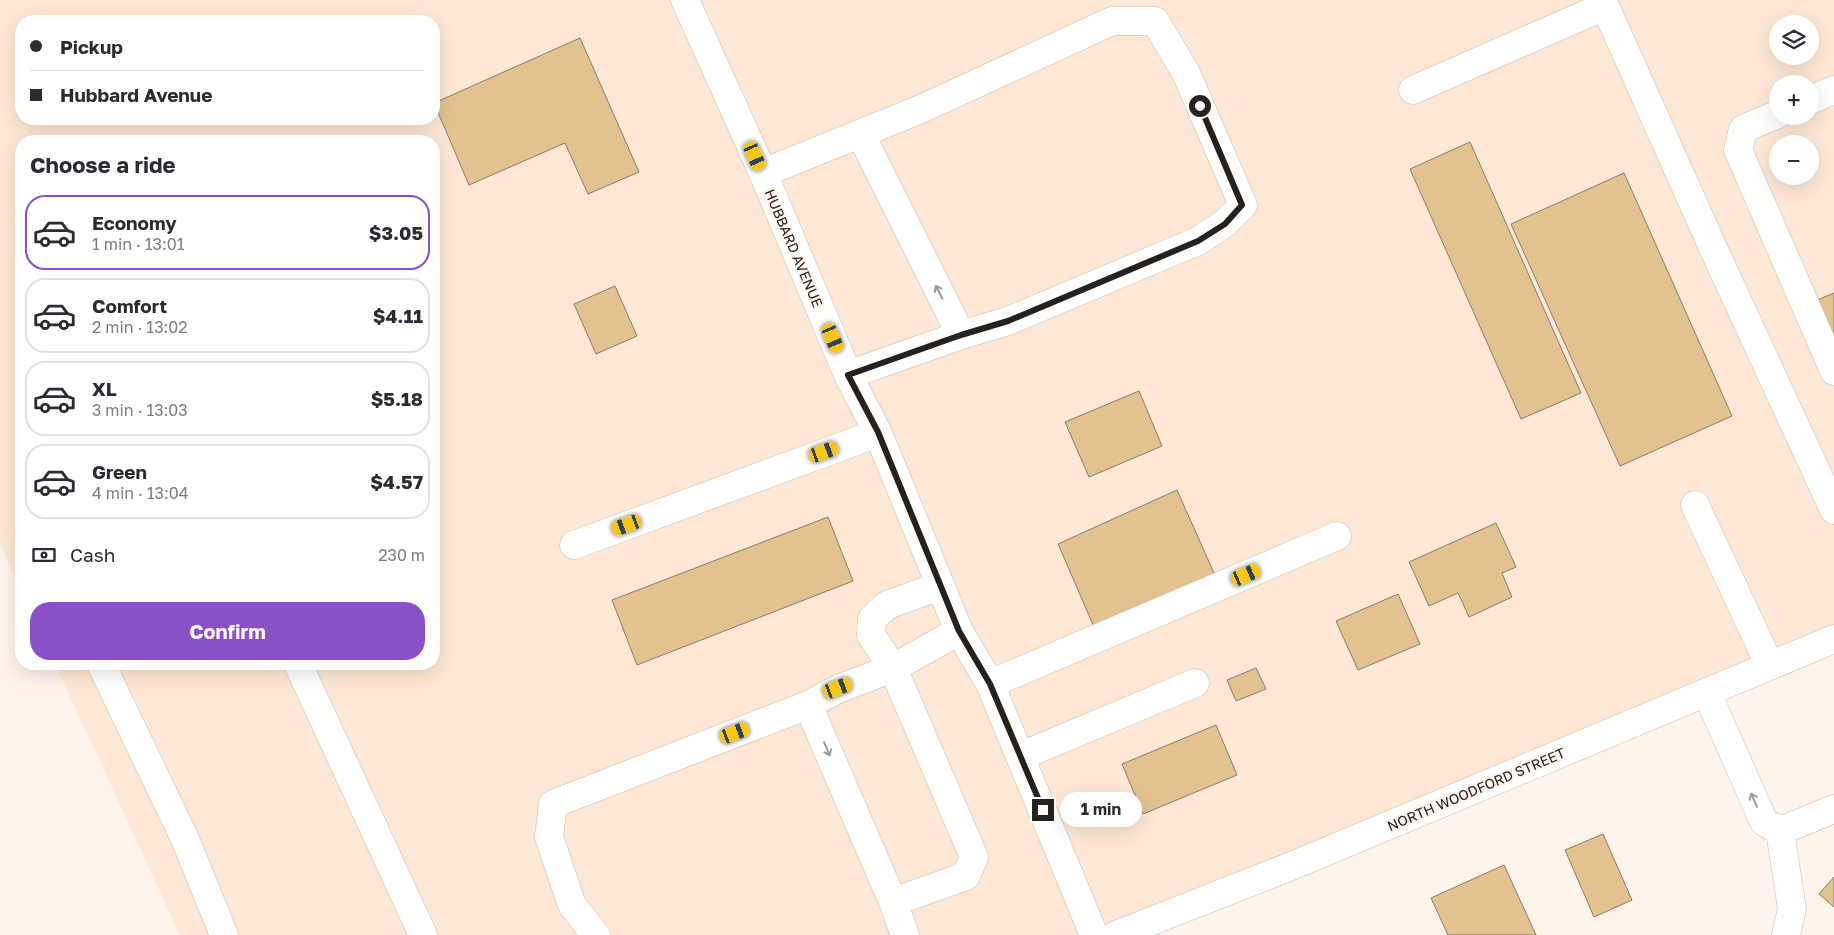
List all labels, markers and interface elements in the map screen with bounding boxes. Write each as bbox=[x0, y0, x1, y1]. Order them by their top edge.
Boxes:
map controls bbox=[1769, 15, 1819, 185]
button: layers bbox=[1769, 15, 1819, 65]
text: Pickup bbox=[60, 35, 123, 58]
button: + bbox=[1769, 75, 1819, 125]
text: Hubbard Avenue bbox=[60, 83, 212, 106]
route start bbox=[1189, 95, 1211, 117]
button: − bbox=[1769, 135, 1819, 185]
car bbox=[742, 139, 767, 173]
text: Choose a ride bbox=[30, 151, 176, 178]
street label: HUBBARD AVENUE bbox=[761, 186, 827, 310]
icon: car bbox=[32, 210, 77, 255]
text: Economy bbox=[92, 211, 177, 234]
text: $3.05 bbox=[369, 221, 423, 244]
text: 1 min · 13:01 bbox=[92, 234, 184, 254]
one-way arrow bbox=[934, 285, 943, 300]
icon: car bbox=[32, 293, 77, 338]
text: Comfort bbox=[92, 294, 167, 317]
text: $4.11 bbox=[373, 304, 423, 327]
text: 2 min · 13:02 bbox=[92, 317, 188, 337]
car bbox=[820, 321, 845, 355]
icon: car bbox=[32, 376, 77, 421]
text: XL bbox=[92, 377, 117, 400]
text: $5.18 bbox=[371, 387, 423, 410]
text: 3 min · 13:03 bbox=[92, 400, 188, 420]
car bbox=[807, 440, 840, 464]
icon: car bbox=[32, 459, 77, 504]
text: Green bbox=[92, 460, 147, 483]
text: $4.57 bbox=[370, 470, 423, 493]
text: 4 min · 13:04 bbox=[92, 483, 188, 503]
car bbox=[610, 513, 643, 537]
icon: cash bbox=[30, 541, 58, 569]
text: Cash bbox=[70, 543, 115, 566]
text: 230 m bbox=[378, 545, 425, 565]
car bbox=[1229, 562, 1262, 588]
button: Confirm bbox=[30, 602, 425, 660]
car bbox=[821, 676, 854, 700]
car bbox=[718, 721, 751, 745]
one-way arrow bbox=[823, 741, 833, 756]
street label: NORTH WOODFORD STREET bbox=[1385, 744, 1568, 834]
callout: 1 min bbox=[1060, 792, 1143, 828]
one-way arrow bbox=[1749, 793, 1759, 808]
route end bbox=[1032, 799, 1054, 821]
text: 1 min bbox=[1081, 799, 1121, 819]

